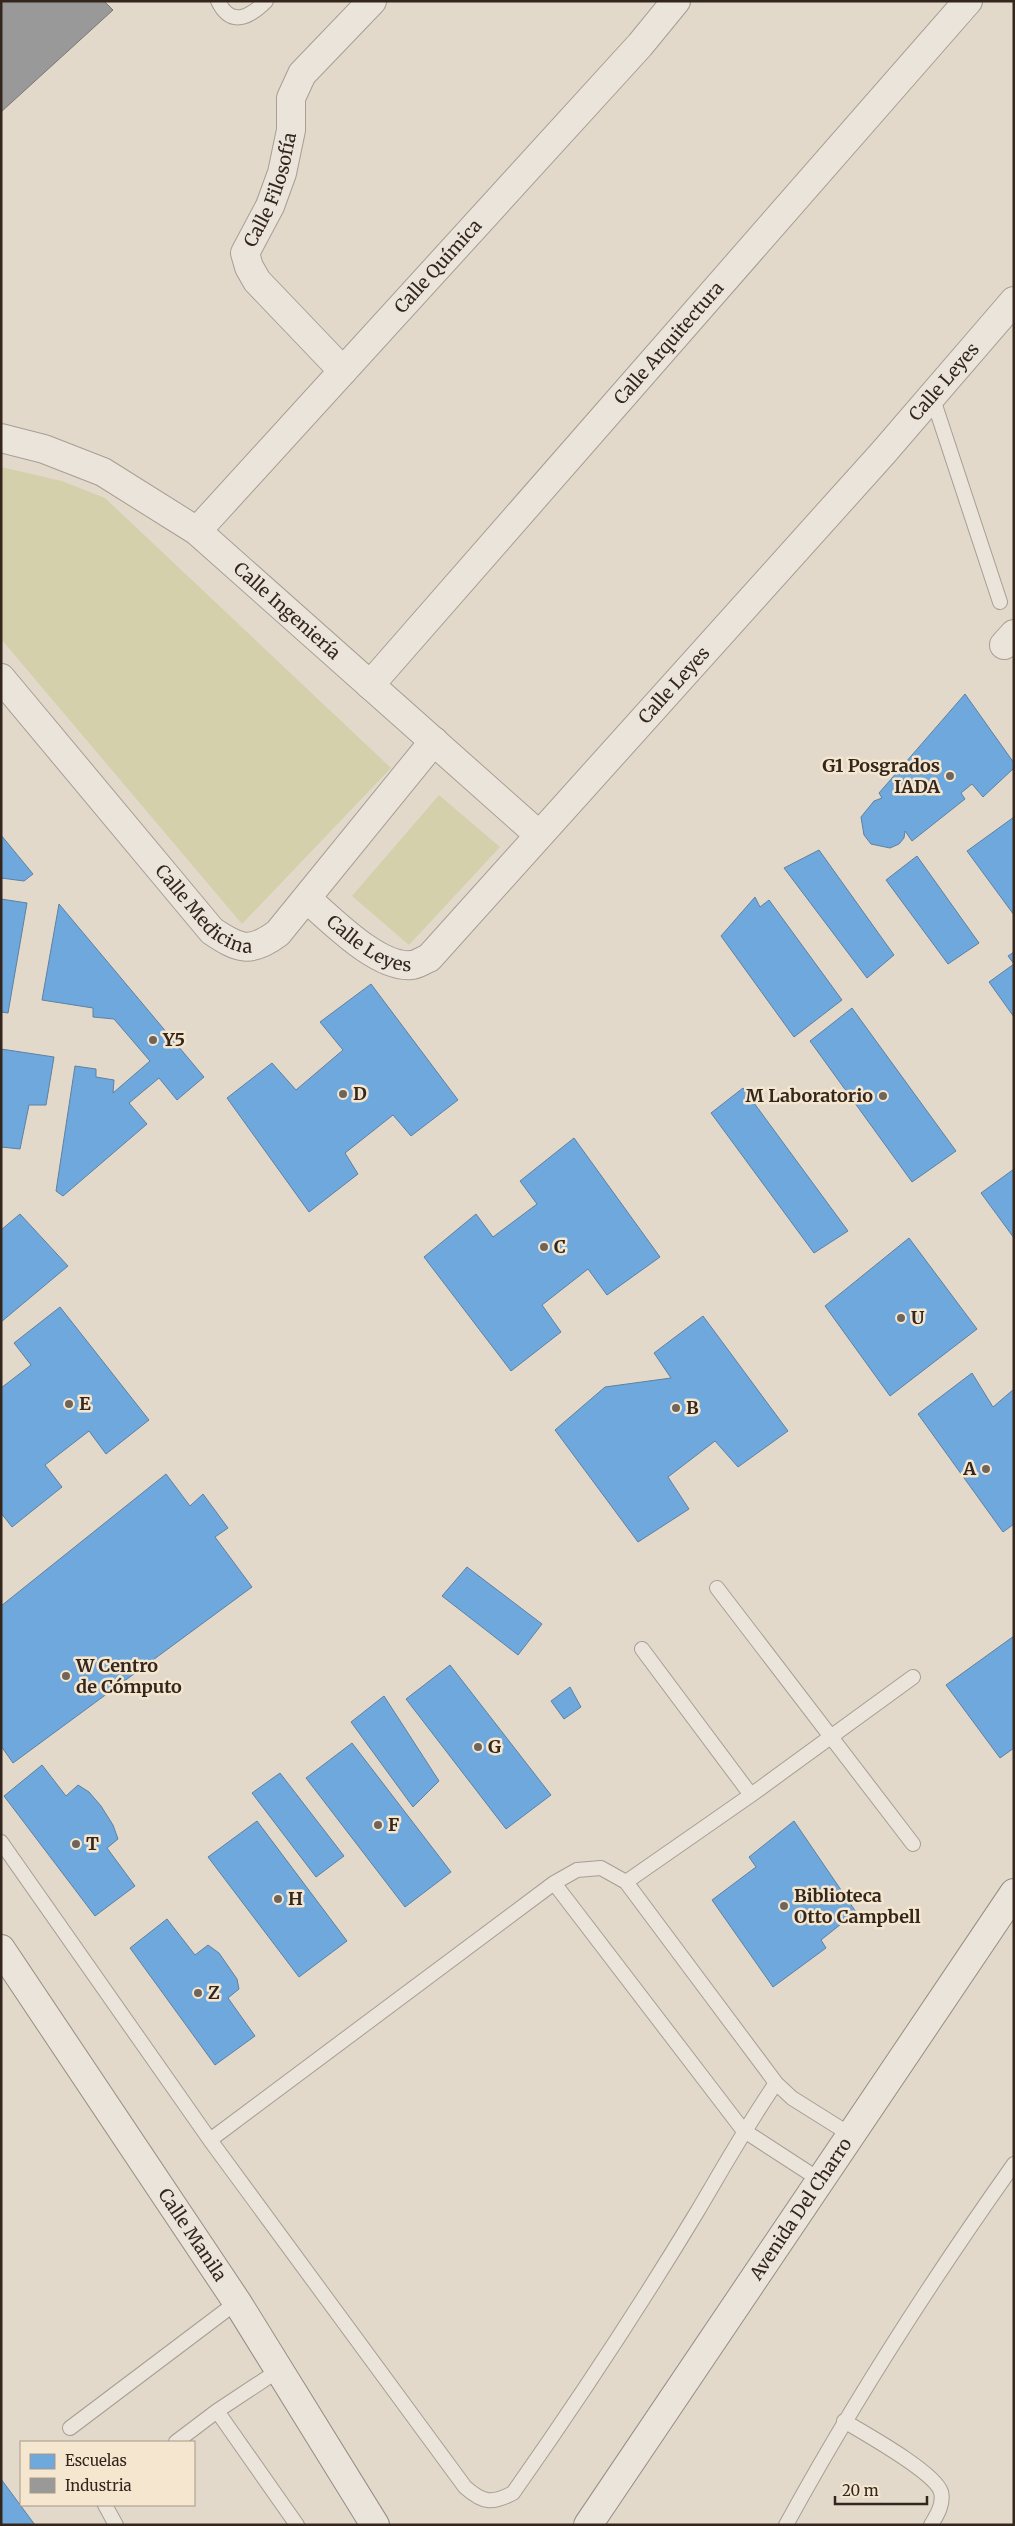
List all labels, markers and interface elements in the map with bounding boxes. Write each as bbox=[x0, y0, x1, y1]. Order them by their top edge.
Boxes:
street label: Calle Filosofía bbox=[238, 130, 301, 251]
street label: Calle Química bbox=[389, 214, 487, 318]
street label: Calle Arquitectura bbox=[609, 276, 729, 409]
street label: Calle Leyes bbox=[904, 338, 984, 426]
street label: Calle Ingeniería bbox=[229, 557, 346, 664]
street label: Calle Leyes bbox=[633, 641, 715, 728]
place label: G1 Posgrados IADA bbox=[822, 754, 940, 798]
marker: G1 Posgrados IADA bbox=[944, 770, 956, 782]
street label: Calle Medicina bbox=[150, 860, 253, 958]
street label: Calle Leyes bbox=[322, 910, 412, 976]
place label: Y5 bbox=[162, 1028, 185, 1051]
marker: Y5 bbox=[147, 1034, 159, 1046]
place label: D bbox=[353, 1082, 367, 1105]
place label: M Laboratorio bbox=[746, 1084, 873, 1107]
marker: D bbox=[337, 1088, 349, 1100]
marker: M Laboratorio bbox=[877, 1090, 889, 1102]
place label: C bbox=[554, 1235, 566, 1258]
marker: C bbox=[538, 1241, 550, 1253]
place label: U bbox=[911, 1306, 925, 1329]
marker: U bbox=[895, 1312, 907, 1324]
place label: E bbox=[79, 1392, 91, 1415]
place label: B bbox=[686, 1396, 699, 1419]
marker: E bbox=[63, 1398, 75, 1410]
marker: B bbox=[670, 1402, 682, 1414]
place label: A bbox=[962, 1457, 976, 1480]
marker: A bbox=[980, 1463, 992, 1475]
place label: W Centro de Cómputo bbox=[75, 1654, 182, 1698]
marker: W Centro de Cómputo bbox=[60, 1670, 72, 1682]
place label: G bbox=[488, 1735, 501, 1758]
marker: G bbox=[472, 1741, 484, 1753]
place label: F bbox=[388, 1813, 399, 1836]
marker: F bbox=[372, 1819, 384, 1831]
place label: T bbox=[86, 1832, 99, 1855]
marker: T bbox=[70, 1838, 82, 1850]
place label: Biblioteca Otto Campbell bbox=[794, 1884, 921, 1928]
place label: H bbox=[288, 1887, 303, 1910]
marker: H bbox=[272, 1893, 284, 1905]
marker: Biblioteca Otto Campbell bbox=[778, 1900, 790, 1912]
place label: Z bbox=[208, 1981, 220, 2004]
marker: Z bbox=[192, 1987, 204, 1999]
street label: Avenida Del Charro bbox=[744, 2133, 857, 2285]
street label: Calle Manila bbox=[153, 2184, 232, 2286]
legend bbox=[20, 2441, 195, 2506]
text: Escuelas bbox=[65, 2451, 127, 2470]
scale bar bbox=[835, 2474, 928, 2506]
text: Industria bbox=[65, 2476, 132, 2495]
text: 20 m bbox=[842, 2481, 879, 2500]

